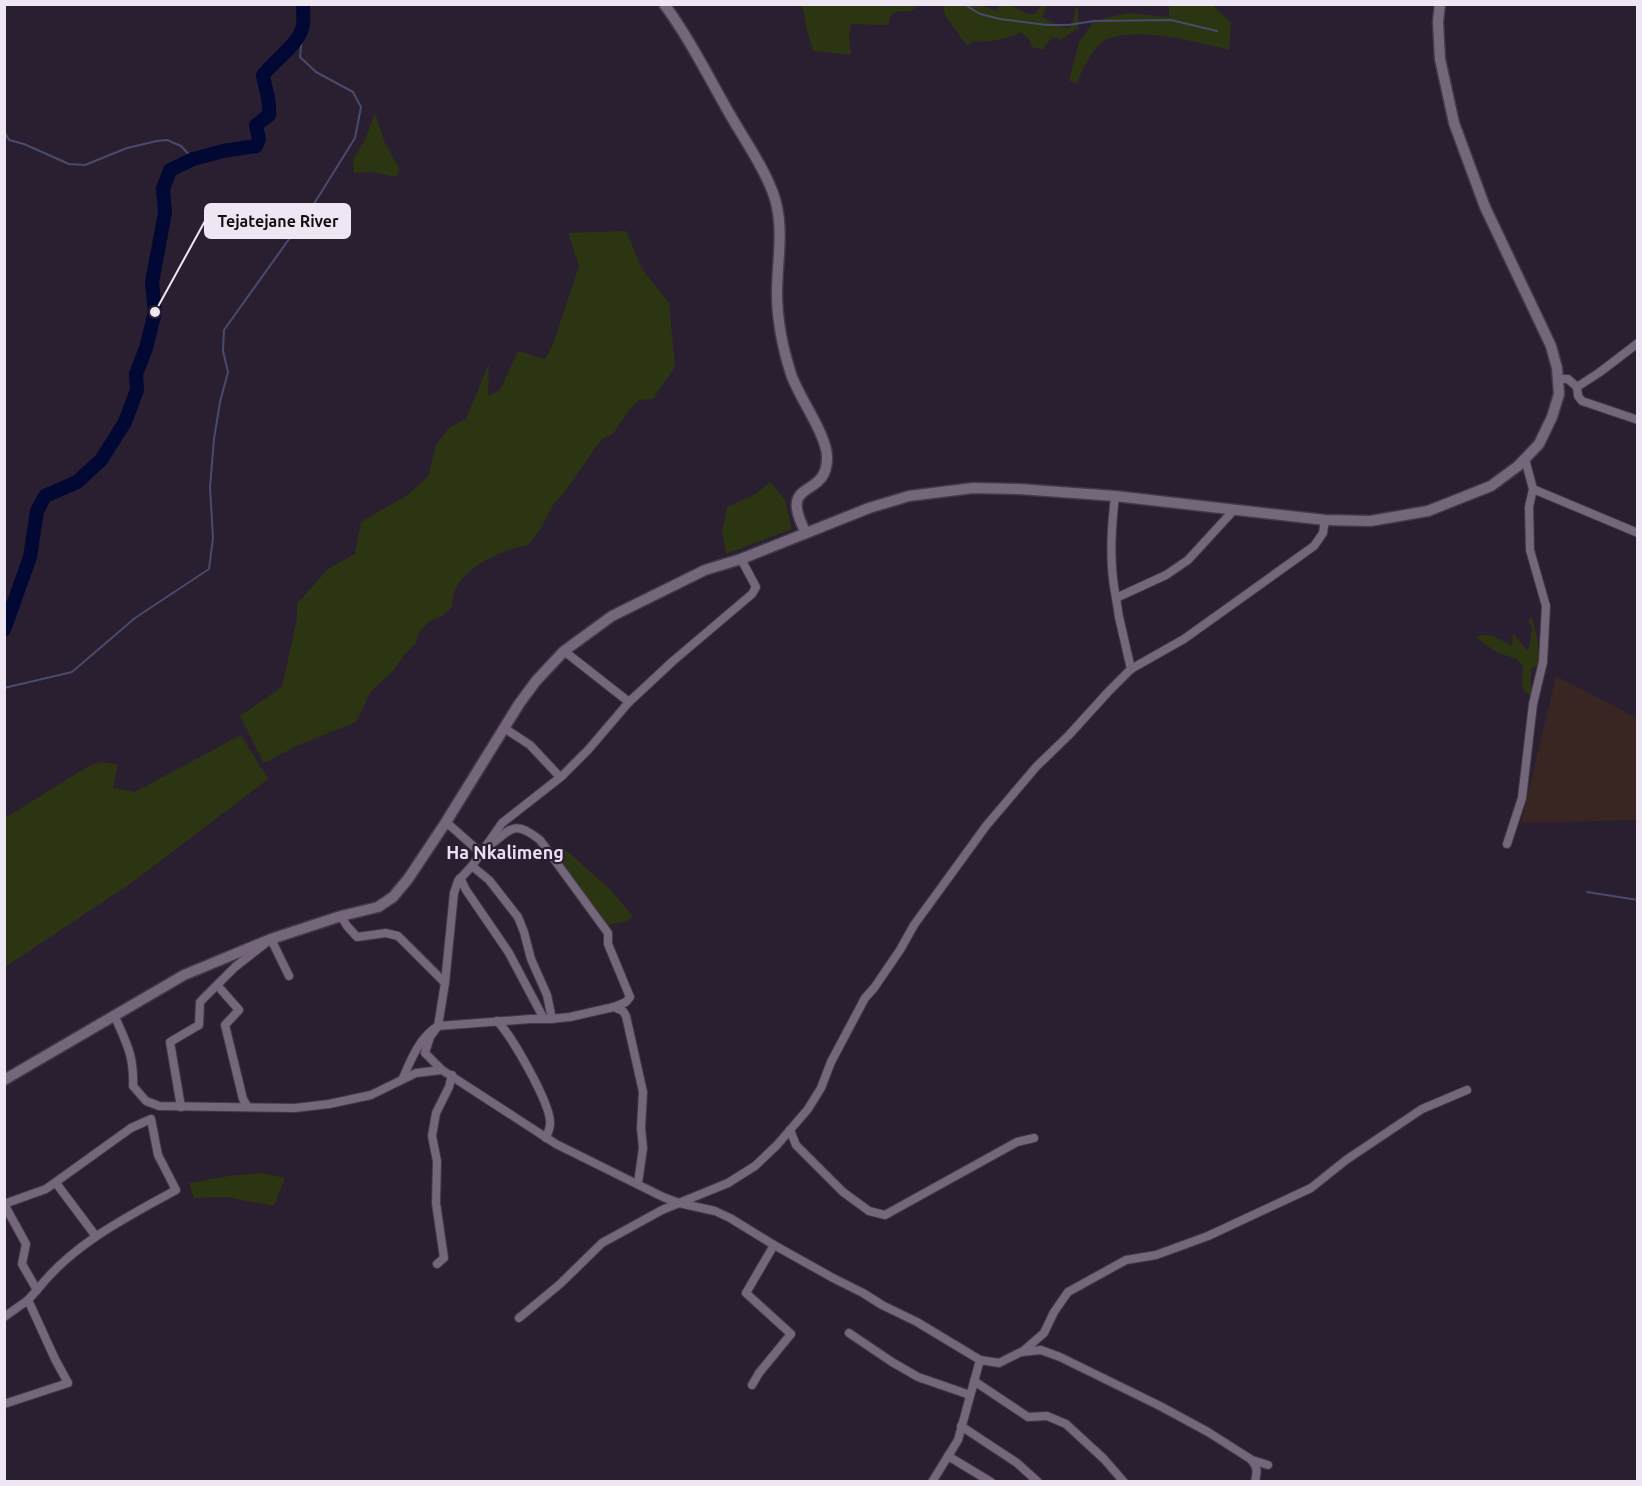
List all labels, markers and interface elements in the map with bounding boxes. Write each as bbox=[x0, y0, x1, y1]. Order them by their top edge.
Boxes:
callout: Tejatejane River bbox=[205, 204, 350, 238]
text: Tejatejane River bbox=[217, 212, 339, 230]
district label: Ha Nkalimeng bbox=[446, 842, 564, 862]

